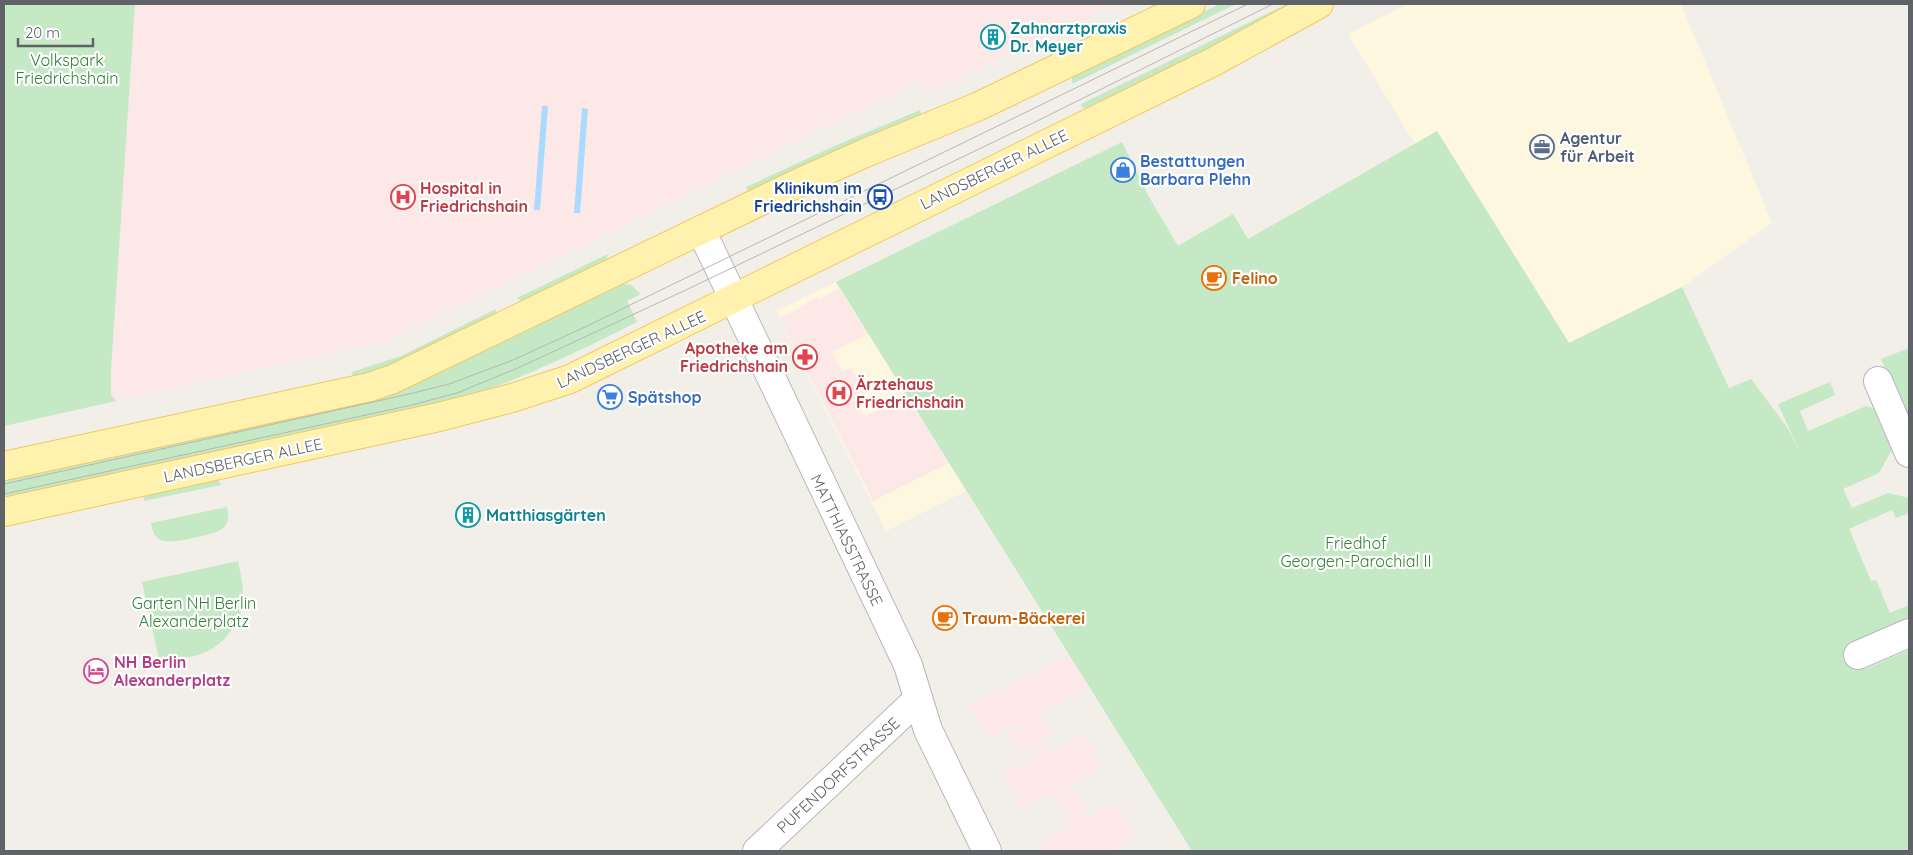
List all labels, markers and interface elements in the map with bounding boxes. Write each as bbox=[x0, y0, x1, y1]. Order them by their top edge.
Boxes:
scale bar bbox=[18, 15, 92, 47]
place label: Zahnarztpraxis Dr. Meyer bbox=[1010, 18, 1127, 56]
text: 20 m bbox=[25, 23, 60, 42]
building icon: Zahnarztpraxis Dr. Meyer bbox=[980, 24, 1006, 50]
park label: Volkspark Friedrichshain bbox=[15, 50, 119, 88]
street label: LANDSBERGER ALLEE bbox=[917, 125, 1071, 213]
place label: Agentur für Arbeit bbox=[1560, 128, 1635, 166]
office icon: Agentur für Arbeit bbox=[1529, 134, 1555, 160]
place label: Bestattungen Barbara Plehn bbox=[1140, 151, 1251, 189]
shop icon: Bestattungen Barbara Plehn bbox=[1110, 157, 1136, 183]
place label: Hospital in Friedrichshain bbox=[420, 178, 528, 216]
place label: Klinikum im Friedrichshain bbox=[754, 178, 862, 216]
hospital icon: Hospital in Friedrichshain bbox=[390, 184, 416, 210]
bus stop icon: Klinikum im Friedrichshain bbox=[867, 184, 893, 210]
cafe icon: Felino bbox=[1201, 265, 1227, 291]
place label: Felino bbox=[1232, 268, 1278, 288]
street label: LANDSBERGER ALLEE bbox=[553, 306, 709, 392]
place label: Apotheke am Friedrichshain bbox=[680, 338, 788, 376]
pharmacy icon: Apotheke am Friedrichshain bbox=[792, 344, 818, 370]
place label: Ärztehaus Friedrichshain bbox=[856, 374, 964, 412]
hospital icon: Ärztehaus Friedrichshain bbox=[826, 380, 852, 406]
supermarket icon: Spätshop bbox=[597, 384, 623, 410]
place label: Spätshop bbox=[628, 387, 702, 407]
street label: LANDSBERGER ALLEE bbox=[162, 433, 324, 487]
street label: MATTHIASSTRASSE bbox=[806, 471, 888, 609]
building icon: Matthiasgärten bbox=[455, 502, 481, 528]
place label: Matthiasgärten bbox=[486, 505, 606, 525]
park label: Friedhof Georgen-Parochial II bbox=[1280, 533, 1432, 571]
park label: Garten NH Berlin Alexanderplatz bbox=[132, 593, 256, 631]
cafe icon: Traum-Bäckerei bbox=[932, 605, 958, 631]
place label: Traum-Bäckerei bbox=[962, 608, 1085, 628]
place label: NH Berlin Alexanderplatz bbox=[114, 652, 231, 690]
hotel icon: NH Berlin Alexanderplatz bbox=[83, 658, 109, 684]
street label: PUFENDORFSTRASSE bbox=[772, 713, 904, 837]

